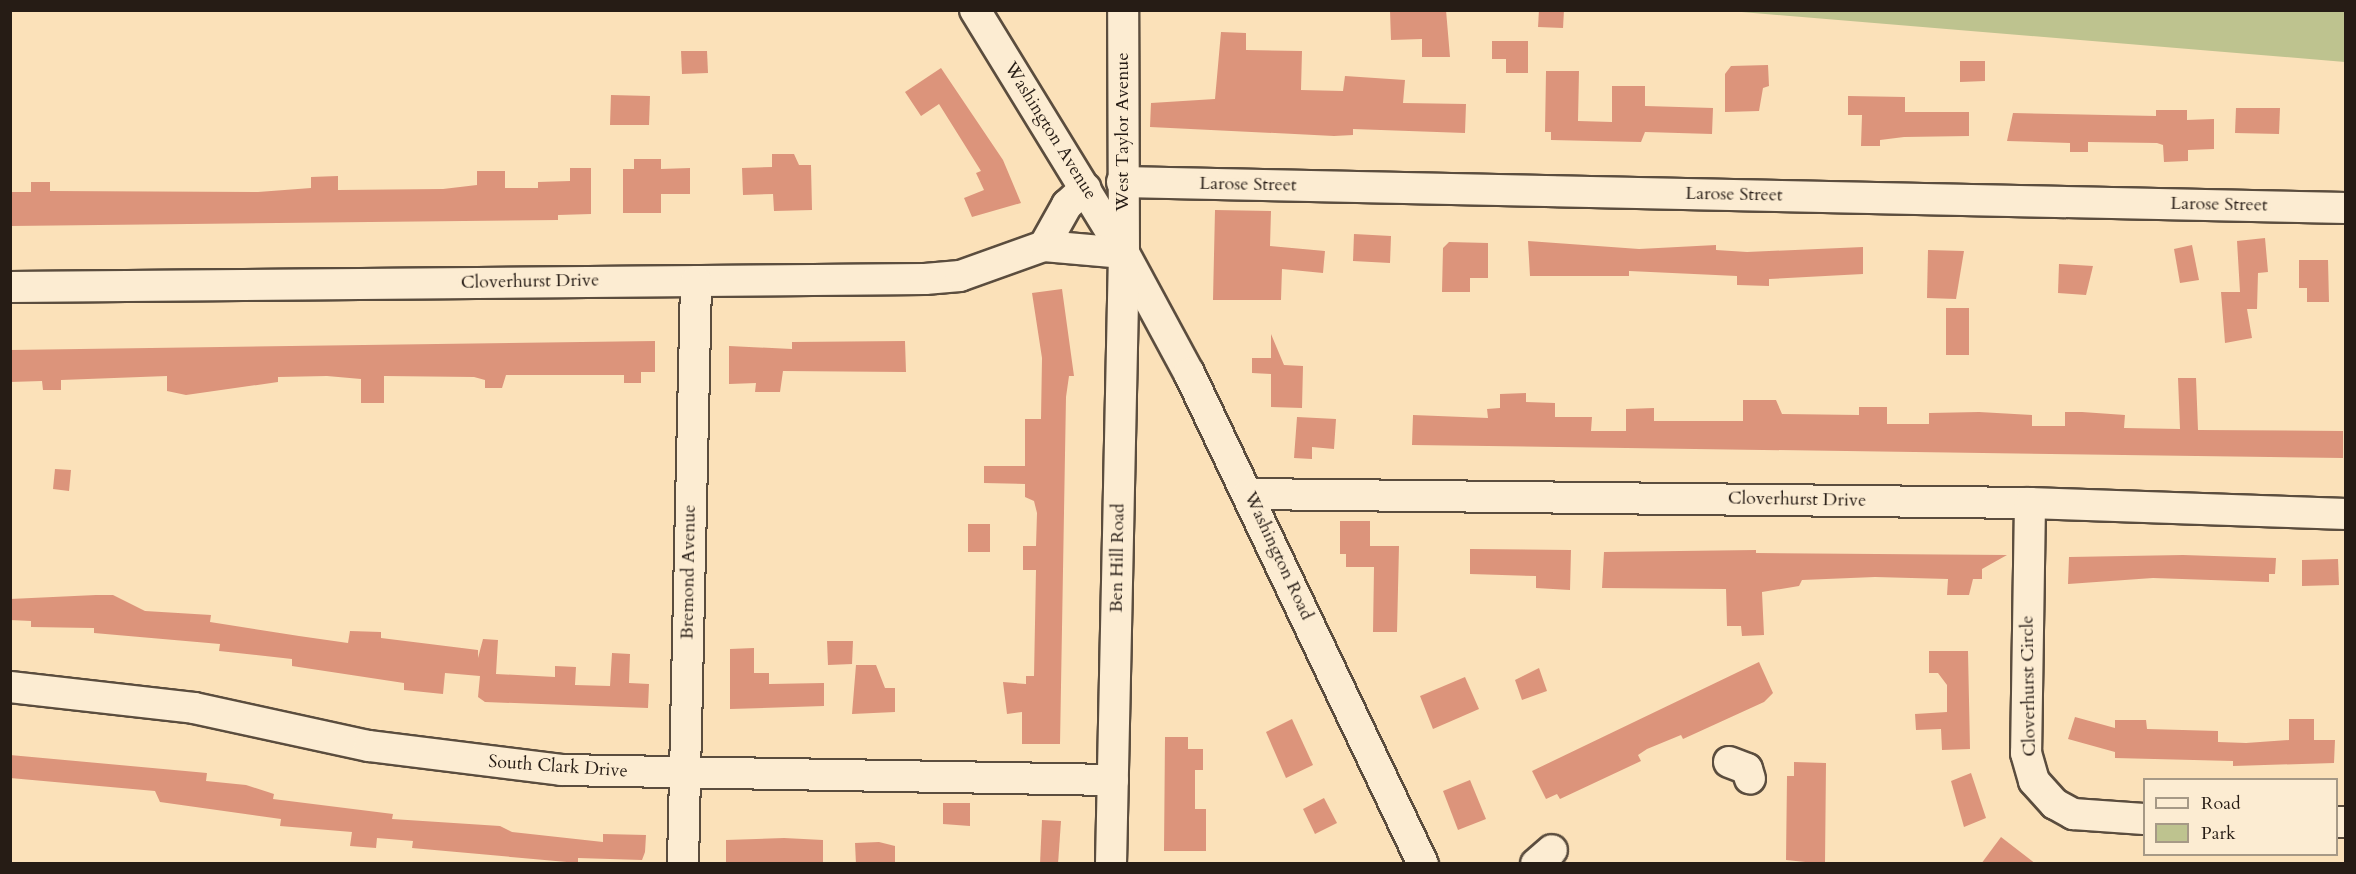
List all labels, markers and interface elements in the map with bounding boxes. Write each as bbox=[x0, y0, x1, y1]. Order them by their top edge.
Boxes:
street label: West Taylor Avenue bbox=[1112, 52, 1134, 212]
street label: Washington Avenue bbox=[999, 58, 1101, 204]
street label: Larose Street bbox=[1199, 173, 1297, 197]
street label: Larose Street bbox=[1685, 183, 1783, 207]
street label: Larose Street bbox=[2170, 193, 2268, 217]
street label: Cloverhurst Drive bbox=[461, 270, 599, 294]
street label: Washington Road bbox=[1239, 488, 1317, 624]
street label: Cloverhurst Drive bbox=[1728, 488, 1866, 512]
street label: Ben Hill Road bbox=[1106, 503, 1130, 613]
street label: Bremond Avenue bbox=[677, 504, 701, 640]
street label: Cloverhurst Circle bbox=[2017, 615, 2041, 757]
street label: South Clark Drive bbox=[488, 751, 628, 783]
legend bbox=[2143, 778, 2338, 856]
text: Road bbox=[2201, 791, 2241, 816]
text: Park bbox=[2201, 821, 2236, 846]

